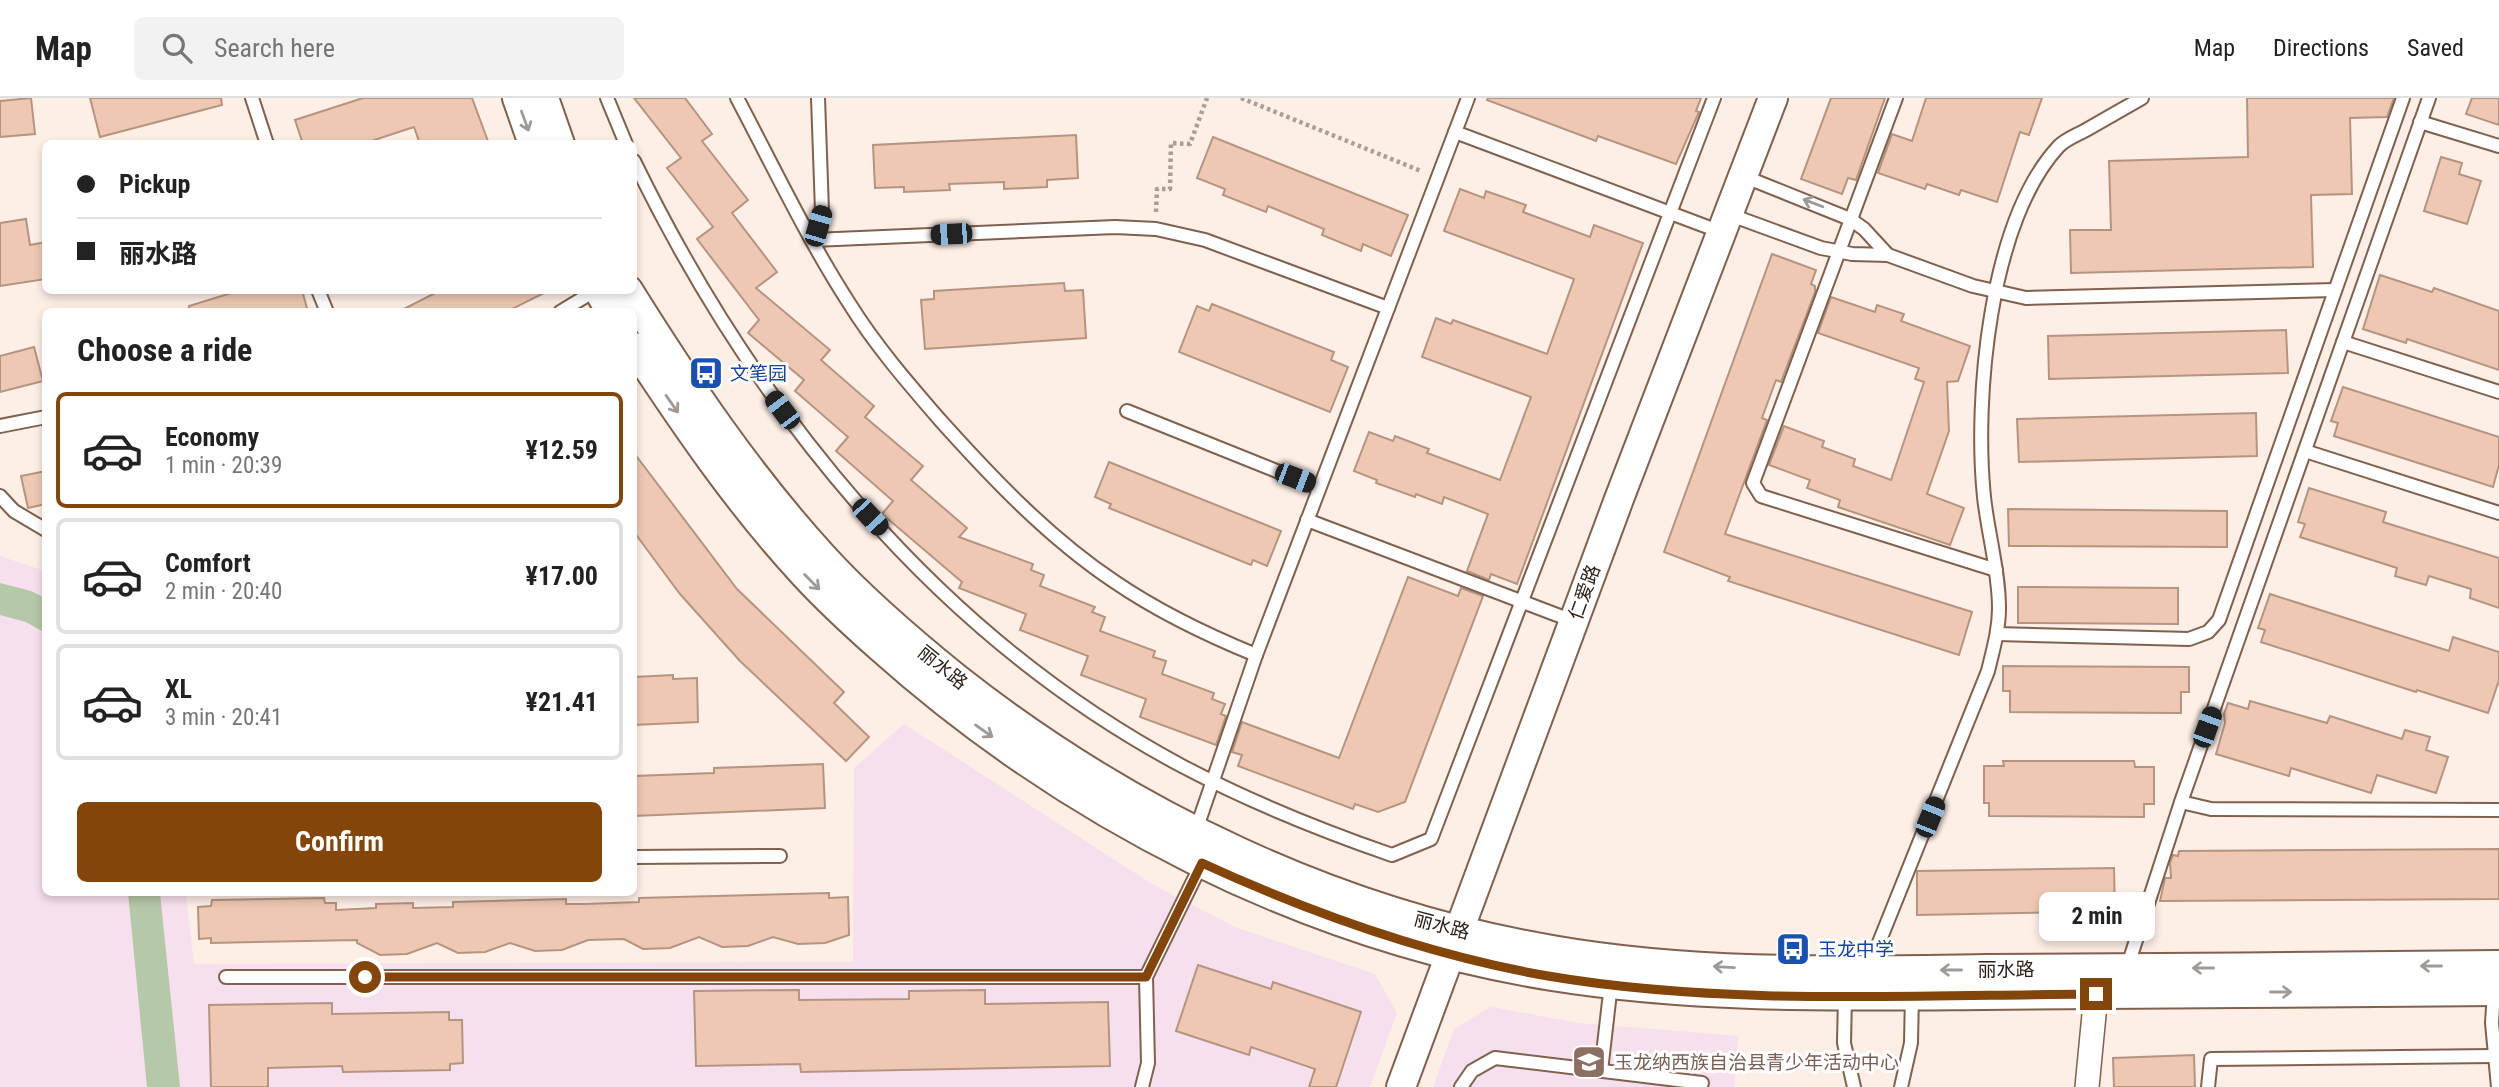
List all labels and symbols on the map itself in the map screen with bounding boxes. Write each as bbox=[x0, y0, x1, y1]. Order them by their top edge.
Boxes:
one-way arrow bbox=[520, 109, 532, 131]
one-way arrow bbox=[1803, 196, 1825, 208]
car bbox=[803, 203, 834, 249]
car bbox=[930, 222, 973, 246]
bus stop icon: 文笔园 bbox=[687, 354, 725, 392]
place label: 文笔园 bbox=[730, 362, 787, 385]
car bbox=[761, 387, 804, 433]
one-way arrow bbox=[664, 394, 679, 413]
car bbox=[1272, 461, 1319, 495]
car bbox=[848, 494, 893, 540]
street label: 仁爱路 bbox=[1564, 561, 1605, 623]
one-way arrow bbox=[803, 574, 820, 591]
street label: 丽水路 bbox=[913, 641, 972, 694]
car bbox=[2190, 704, 2225, 750]
one-way arrow bbox=[974, 724, 993, 738]
car bbox=[1913, 794, 1948, 840]
callout: 2 min bbox=[2038, 892, 2154, 942]
street label: 丽水路 bbox=[1411, 907, 1472, 944]
bus stop icon: 玉龙中学 bbox=[1774, 930, 1812, 968]
place label: 玉龙中学 bbox=[1818, 938, 1894, 961]
street label: 丽水路 bbox=[1977, 958, 2035, 981]
one-way arrow bbox=[2420, 959, 2443, 973]
one-way arrow bbox=[1713, 960, 1736, 973]
route start bbox=[349, 961, 381, 993]
one-way arrow bbox=[2192, 961, 2215, 975]
one-way arrow bbox=[1940, 963, 1963, 977]
route end bbox=[2080, 978, 2112, 1010]
one-way arrow bbox=[2269, 986, 2292, 999]
school or university icon: 玉龙纳西族自治县青少年活动中心 bbox=[1570, 1043, 1608, 1081]
place label: 玉龙纳西族自治县青少年活动中心 bbox=[1614, 1051, 1899, 1074]

